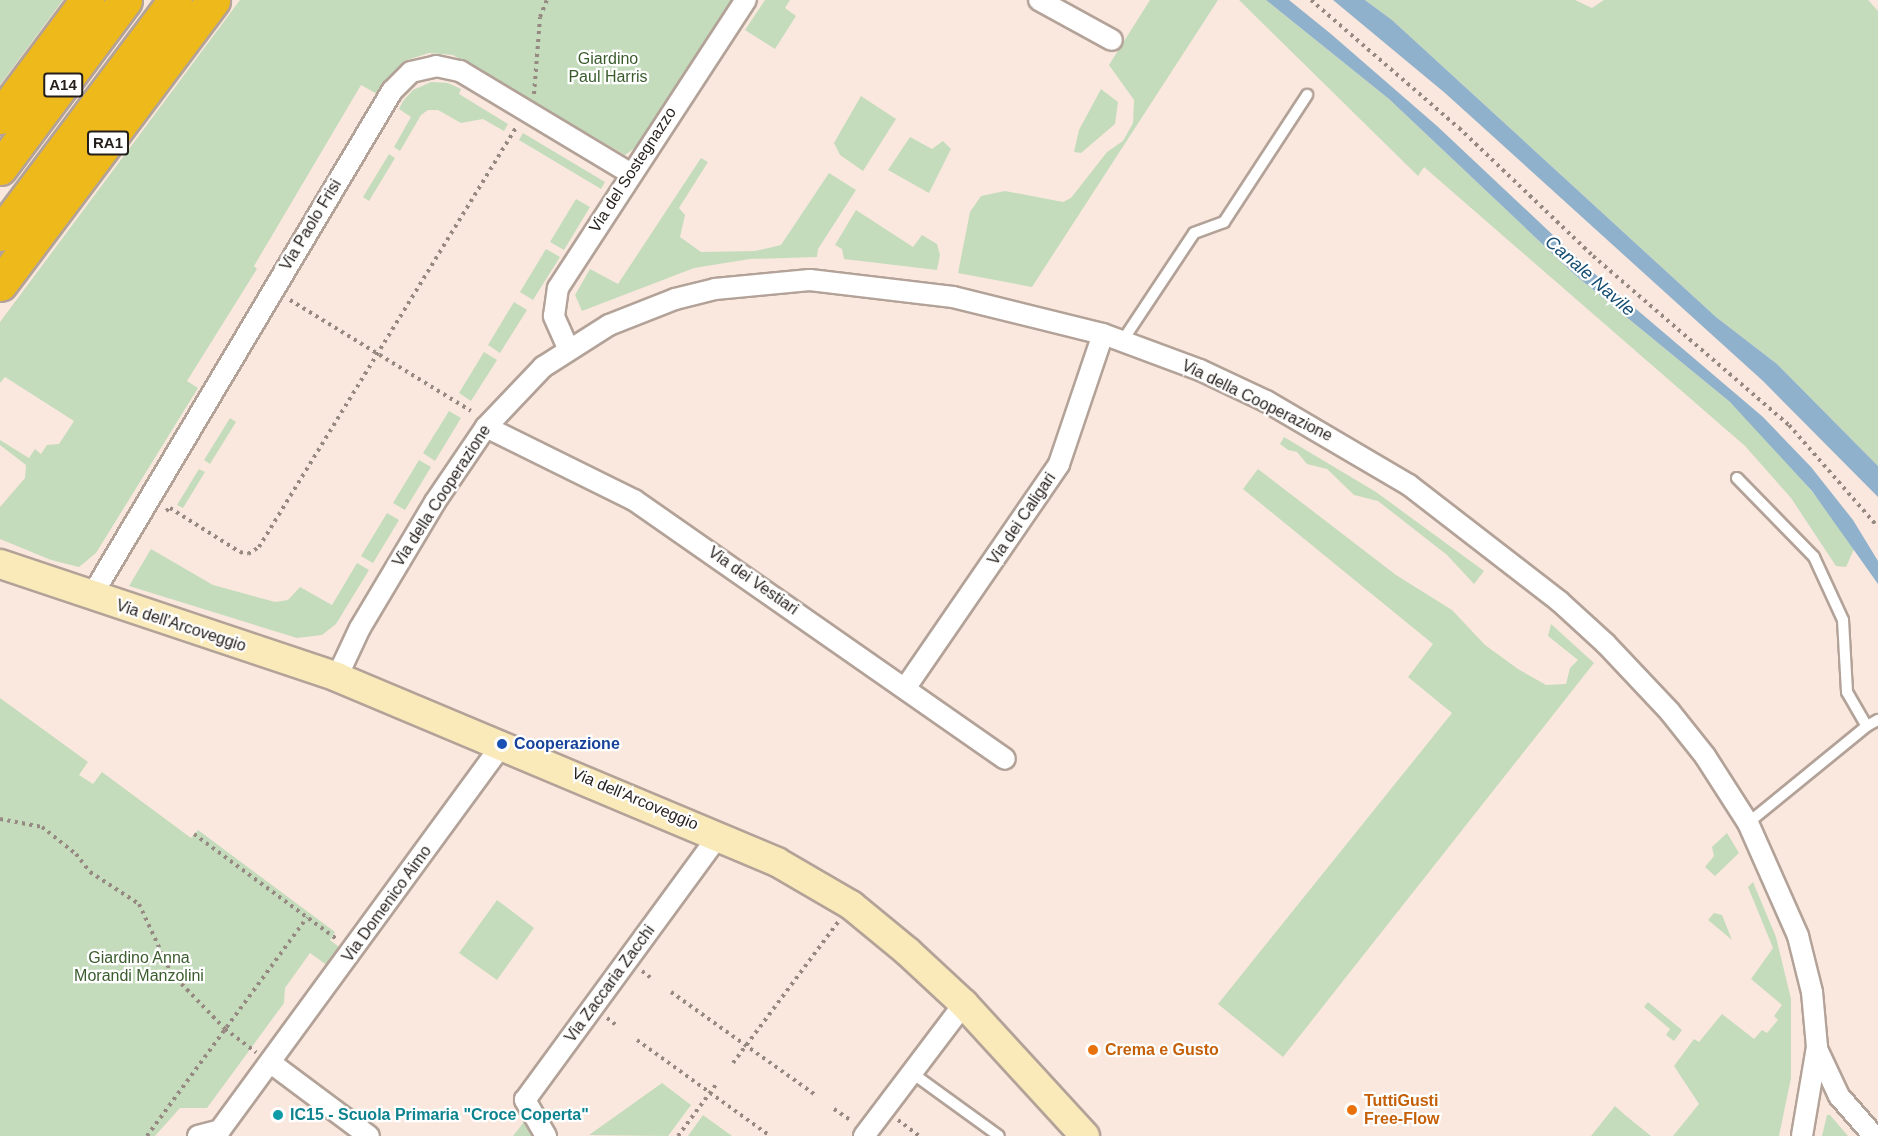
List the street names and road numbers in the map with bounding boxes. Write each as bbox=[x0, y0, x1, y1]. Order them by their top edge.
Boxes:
road number: A14 bbox=[42, 73, 84, 97]
street label: Via del Sostegnazzo bbox=[585, 104, 681, 236]
road number: RA1 bbox=[86, 131, 130, 155]
street label: Via Paolo Frisi bbox=[276, 176, 346, 274]
street label: Via della Cooperazione bbox=[1179, 356, 1335, 446]
street label: Via della Cooperazione bbox=[389, 422, 495, 570]
street label: Via dei Caligari bbox=[984, 469, 1060, 569]
street label: Via dei Vestiari bbox=[704, 543, 802, 619]
street label: Via dell'Arcoveggio bbox=[114, 596, 248, 656]
street label: Via dell'Arcoveggio bbox=[569, 764, 701, 834]
street label: Via Domenico Aimo bbox=[338, 842, 436, 966]
street label: Via Zaccaria Zacchi bbox=[561, 922, 659, 1046]

